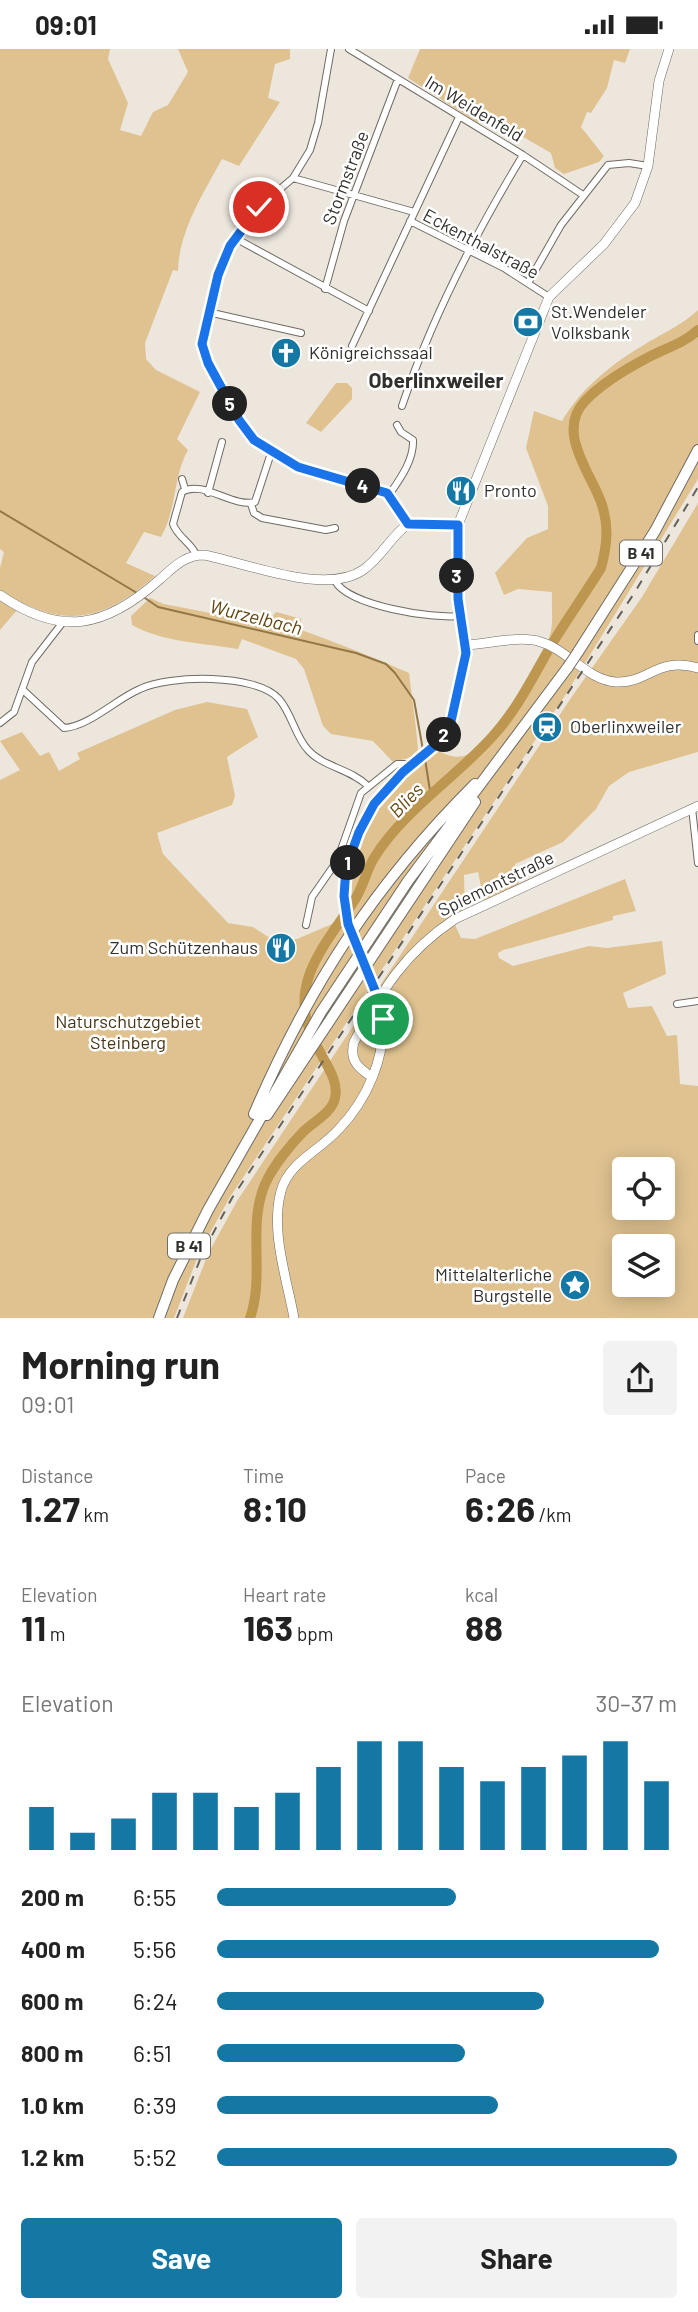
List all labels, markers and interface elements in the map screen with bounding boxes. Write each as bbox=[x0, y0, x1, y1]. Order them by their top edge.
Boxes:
text: 09:01 bbox=[35, 9, 97, 40]
street label: Im Weidenfeld bbox=[421, 70, 528, 146]
street label: Stormstraße bbox=[317, 128, 373, 228]
pin bbox=[229, 177, 289, 237]
icon: check bbox=[240, 188, 278, 226]
street label: Eckenthalstraße bbox=[420, 203, 543, 283]
place label: St.Wendeler Volksbank bbox=[551, 300, 647, 343]
bank icon: St.Wendeler Volksbank bbox=[511, 305, 545, 339]
church icon: Königreichssaal bbox=[269, 336, 303, 370]
place label: Königreichssaal bbox=[309, 341, 433, 363]
district label: Oberlinxweiler bbox=[369, 367, 503, 392]
pin: 5 bbox=[212, 387, 247, 421]
text: 5 bbox=[224, 392, 235, 415]
pin: 4 bbox=[346, 469, 380, 503]
text: 4 bbox=[357, 474, 368, 497]
restaurant icon: Pronto bbox=[444, 474, 478, 508]
place label: Pronto bbox=[484, 479, 537, 501]
road number: B 41 bbox=[620, 540, 662, 565]
pin: 3 bbox=[440, 559, 475, 593]
text: 3 bbox=[451, 564, 462, 587]
water label: Wurzelbach bbox=[207, 594, 305, 639]
station icon: Oberlinxweiler bbox=[530, 710, 564, 744]
place label: Oberlinxweiler bbox=[570, 715, 682, 737]
pin: 2 bbox=[426, 717, 462, 753]
text: 2 bbox=[438, 723, 449, 746]
water label: Blies bbox=[384, 778, 428, 822]
pin: 1 bbox=[330, 845, 366, 881]
street label: Spiemontstraße bbox=[434, 846, 557, 921]
text: 1 bbox=[344, 851, 351, 874]
restaurant icon: Zum Schützenhaus bbox=[264, 931, 298, 965]
place label: Zum Schützenhaus bbox=[110, 936, 258, 958]
pin bbox=[353, 989, 413, 1049]
icon: arrive bbox=[364, 1000, 402, 1038]
park label: Naturschutzgebiet Steinberg bbox=[55, 1010, 201, 1053]
map controls bbox=[612, 1157, 675, 1297]
button: locate bbox=[612, 1157, 675, 1220]
road number: B 41 bbox=[168, 1233, 210, 1259]
button: layers bbox=[612, 1234, 675, 1297]
place label: Mittelalterliche Burgstelle bbox=[435, 1263, 552, 1306]
place icon: Mittelalterliche Burgstelle bbox=[558, 1268, 592, 1302]
text: Morning run bbox=[21, 1341, 220, 1387]
button: share bbox=[603, 1341, 677, 1415]
text: 09:01 bbox=[21, 1390, 74, 1418]
text: Distance bbox=[21, 1464, 93, 1487]
text: Time bbox=[243, 1464, 284, 1487]
text: Pace bbox=[465, 1464, 506, 1487]
text: 1.27 bbox=[21, 1487, 80, 1529]
text: 8:10 bbox=[243, 1487, 307, 1529]
text: 6:26 bbox=[465, 1487, 535, 1529]
text: km bbox=[80, 1503, 109, 1526]
text: /km bbox=[535, 1503, 572, 1526]
text: Elevation bbox=[21, 1583, 98, 1606]
text: Heart rate bbox=[243, 1583, 326, 1606]
text: kcal bbox=[465, 1583, 498, 1606]
text: 11 bbox=[21, 1606, 46, 1648]
text: 163 bbox=[243, 1606, 293, 1648]
text: 88 bbox=[465, 1606, 503, 1648]
text: m bbox=[46, 1622, 66, 1645]
text: bpm bbox=[293, 1622, 333, 1645]
text: Elevation bbox=[21, 1689, 114, 1717]
text: 30–37 m bbox=[595, 1689, 677, 1717]
text: 200 m bbox=[21, 1883, 84, 1911]
text: 6:55 bbox=[133, 1883, 176, 1911]
text: 400 m bbox=[21, 1935, 85, 1963]
text: 5:56 bbox=[133, 1935, 176, 1963]
text: 600 m bbox=[21, 1987, 83, 2015]
text: 6:24 bbox=[133, 1987, 178, 2015]
text: 800 m bbox=[21, 2039, 83, 2067]
text: 6:51 bbox=[133, 2039, 172, 2067]
text: 1.0 km bbox=[21, 2091, 84, 2119]
text: 6:39 bbox=[133, 2091, 176, 2119]
text: 1.2 km bbox=[21, 2143, 84, 2171]
text: 5:52 bbox=[133, 2143, 177, 2171]
button: Save bbox=[21, 2218, 342, 2298]
button: Share bbox=[356, 2218, 677, 2298]

